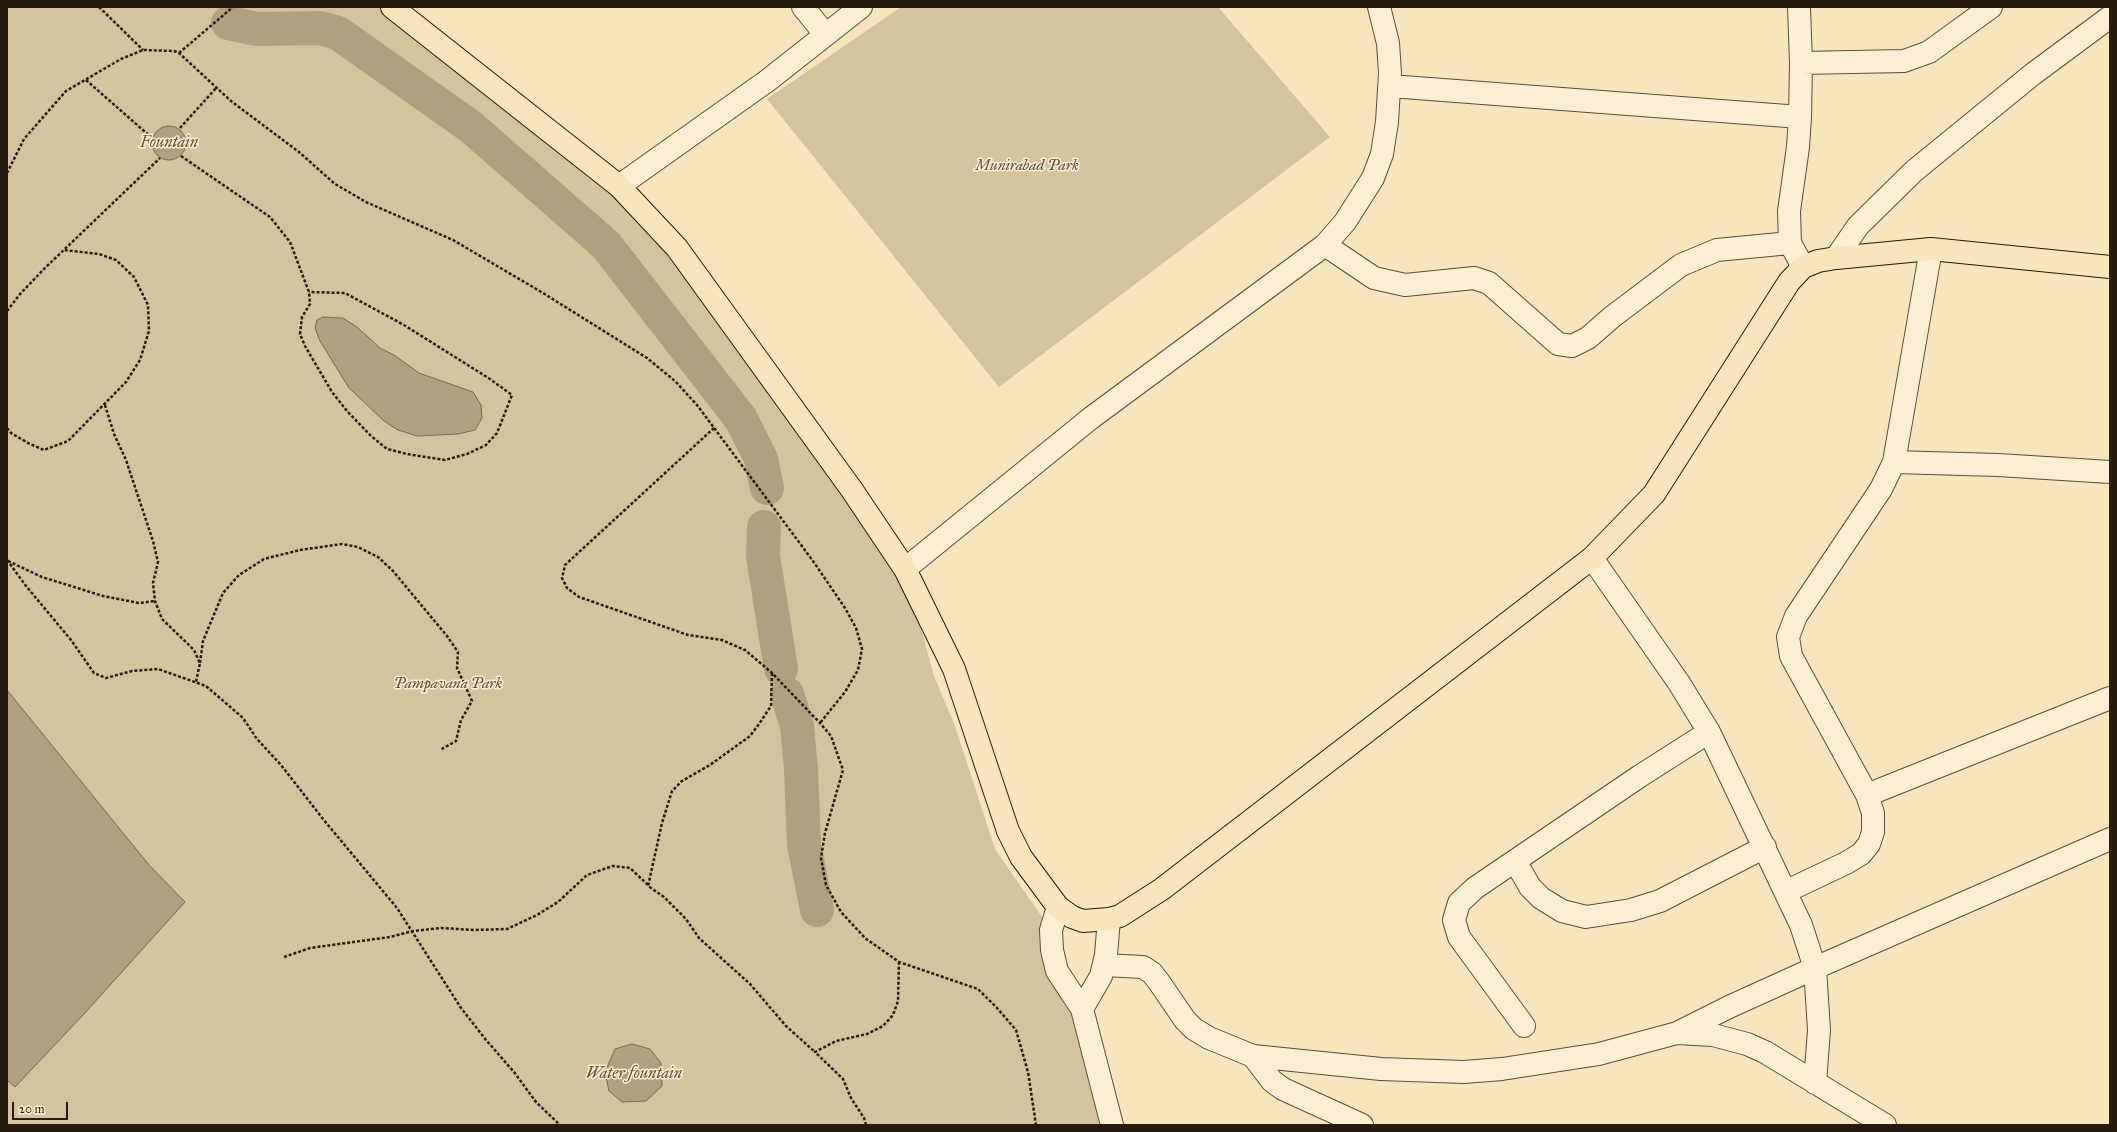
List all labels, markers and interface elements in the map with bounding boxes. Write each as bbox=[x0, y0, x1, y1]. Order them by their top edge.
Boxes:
water label: Fountain bbox=[140, 133, 198, 153]
park label: Munirabad Park bbox=[975, 157, 1079, 175]
park label: Pampavana Park bbox=[394, 675, 502, 693]
water label: Water fountain bbox=[586, 1064, 682, 1084]
scale bar bbox=[14, 1094, 70, 1120]
text: 20 m bbox=[19, 1102, 45, 1116]

